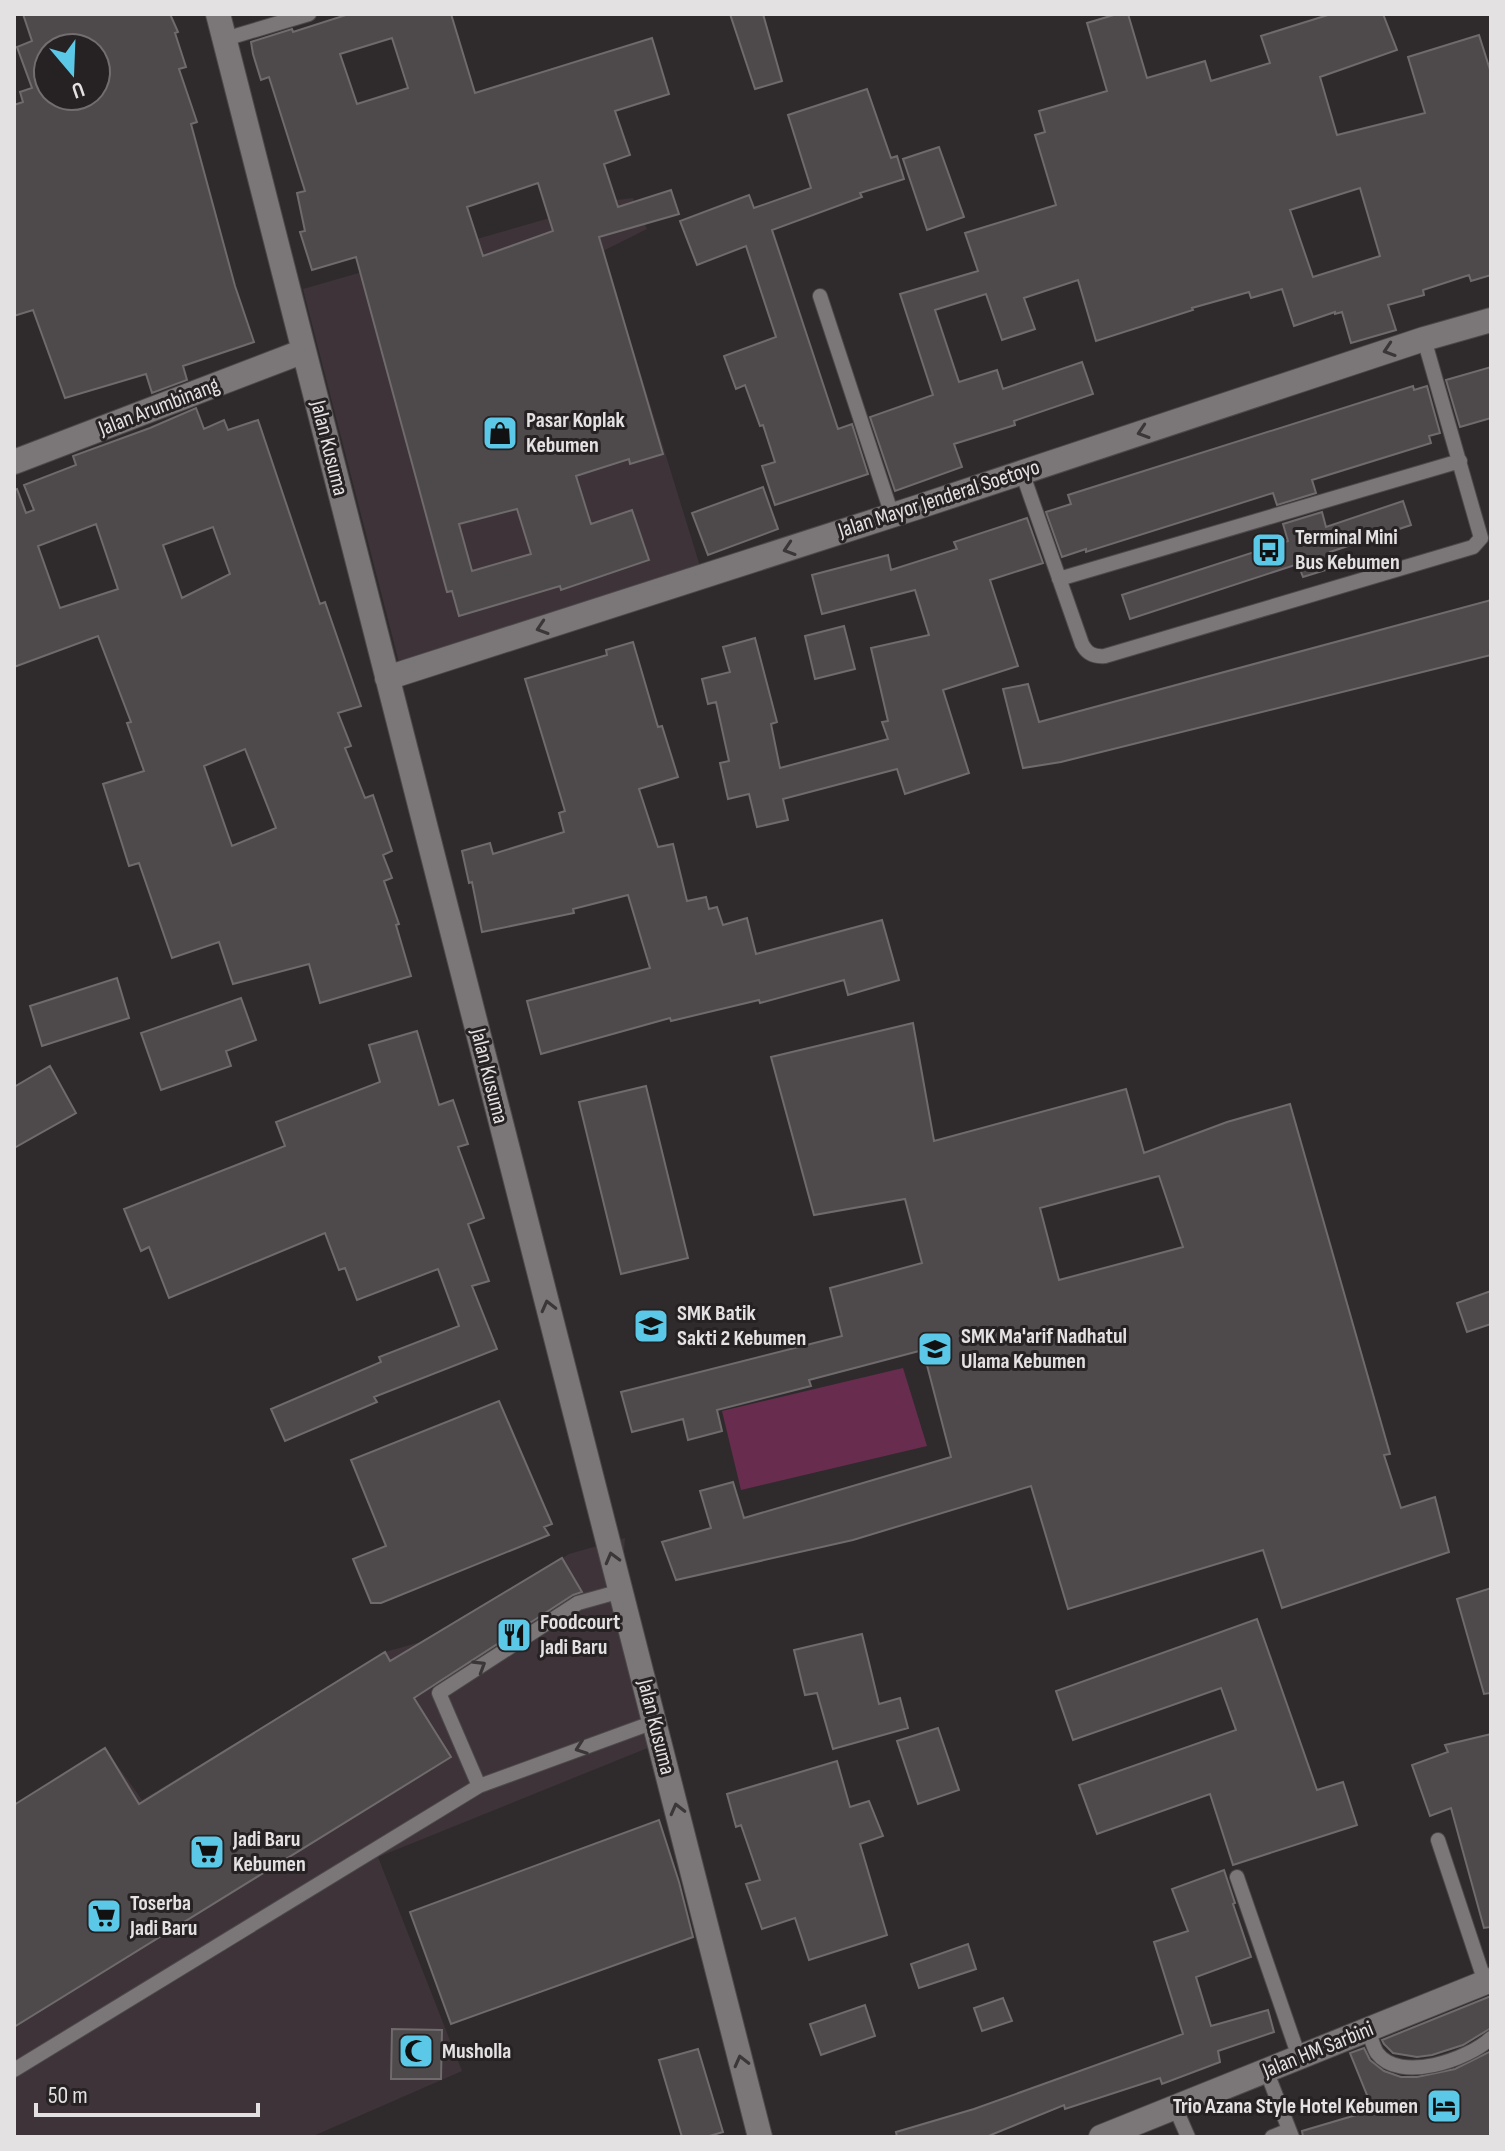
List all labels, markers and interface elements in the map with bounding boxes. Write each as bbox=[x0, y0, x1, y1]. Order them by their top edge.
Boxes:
north arrow bbox=[32, 32, 112, 112]
text: U bbox=[68, 75, 88, 104]
one-way arrow bbox=[1383, 341, 1397, 357]
street label: Jalan Arumbinang bbox=[94, 372, 223, 443]
street label: Jalan Kusuma bbox=[304, 397, 354, 498]
place label: Pasar Koplak Kebumen bbox=[526, 407, 625, 459]
shop icon: Pasar Koplak Kebumen bbox=[481, 414, 519, 452]
one-way arrow bbox=[1136, 423, 1150, 439]
street label: Jalan Mayor Jenderal Soetoyo bbox=[834, 454, 1043, 545]
place label: Terminal Mini Bus Kebumen bbox=[1295, 524, 1400, 576]
bus stop icon: Terminal Mini Bus Kebumen bbox=[1250, 531, 1288, 569]
one-way arrow bbox=[783, 539, 797, 555]
one-way arrow bbox=[536, 619, 549, 635]
street label: Jalan Kusuma bbox=[464, 1025, 514, 1126]
one-way arrow bbox=[540, 1299, 557, 1313]
place label: SMK Batik Sakti 2 Kebumen bbox=[677, 1300, 806, 1352]
school or university icon: SMK Batik Sakti 2 Kebumen bbox=[632, 1307, 670, 1345]
place label: SMK Ma'arif Nadhatul Ulama Kebumen bbox=[961, 1323, 1127, 1375]
school or university icon: SMK Ma'arif Nadhatul Ulama Kebumen bbox=[916, 1330, 954, 1368]
one-way arrow bbox=[605, 1551, 622, 1565]
place label: Foodcourt Jadi Baru bbox=[539, 1609, 620, 1661]
restaurant icon: Foodcourt Jadi Baru bbox=[495, 1616, 533, 1654]
one-way arrow bbox=[471, 1660, 486, 1676]
street label: Jalan Kusuma bbox=[631, 1676, 681, 1777]
one-way arrow bbox=[575, 1739, 589, 1755]
one-way arrow bbox=[669, 1803, 686, 1817]
place label: Jadi Baru Kebumen bbox=[232, 1826, 306, 1878]
supermarket icon: Jadi Baru Kebumen bbox=[188, 1833, 226, 1871]
place label: Toserba Jadi Baru bbox=[129, 1890, 197, 1942]
supermarket icon: Toserba Jadi Baru bbox=[85, 1897, 123, 1935]
street label: Jalan HM Sarbini bbox=[1258, 2016, 1377, 2085]
mosque icon: Musholla bbox=[397, 2032, 435, 2070]
place label: Musholla bbox=[442, 2038, 511, 2065]
one-way arrow bbox=[733, 2055, 750, 2069]
scale bar bbox=[36, 2067, 258, 2117]
text: 50 m bbox=[48, 2081, 88, 2110]
hotel icon: Trio Azana Style Hotel Kebumen bbox=[1425, 2087, 1463, 2125]
place label: Trio Azana Style Hotel Kebumen bbox=[1173, 2093, 1418, 2120]

